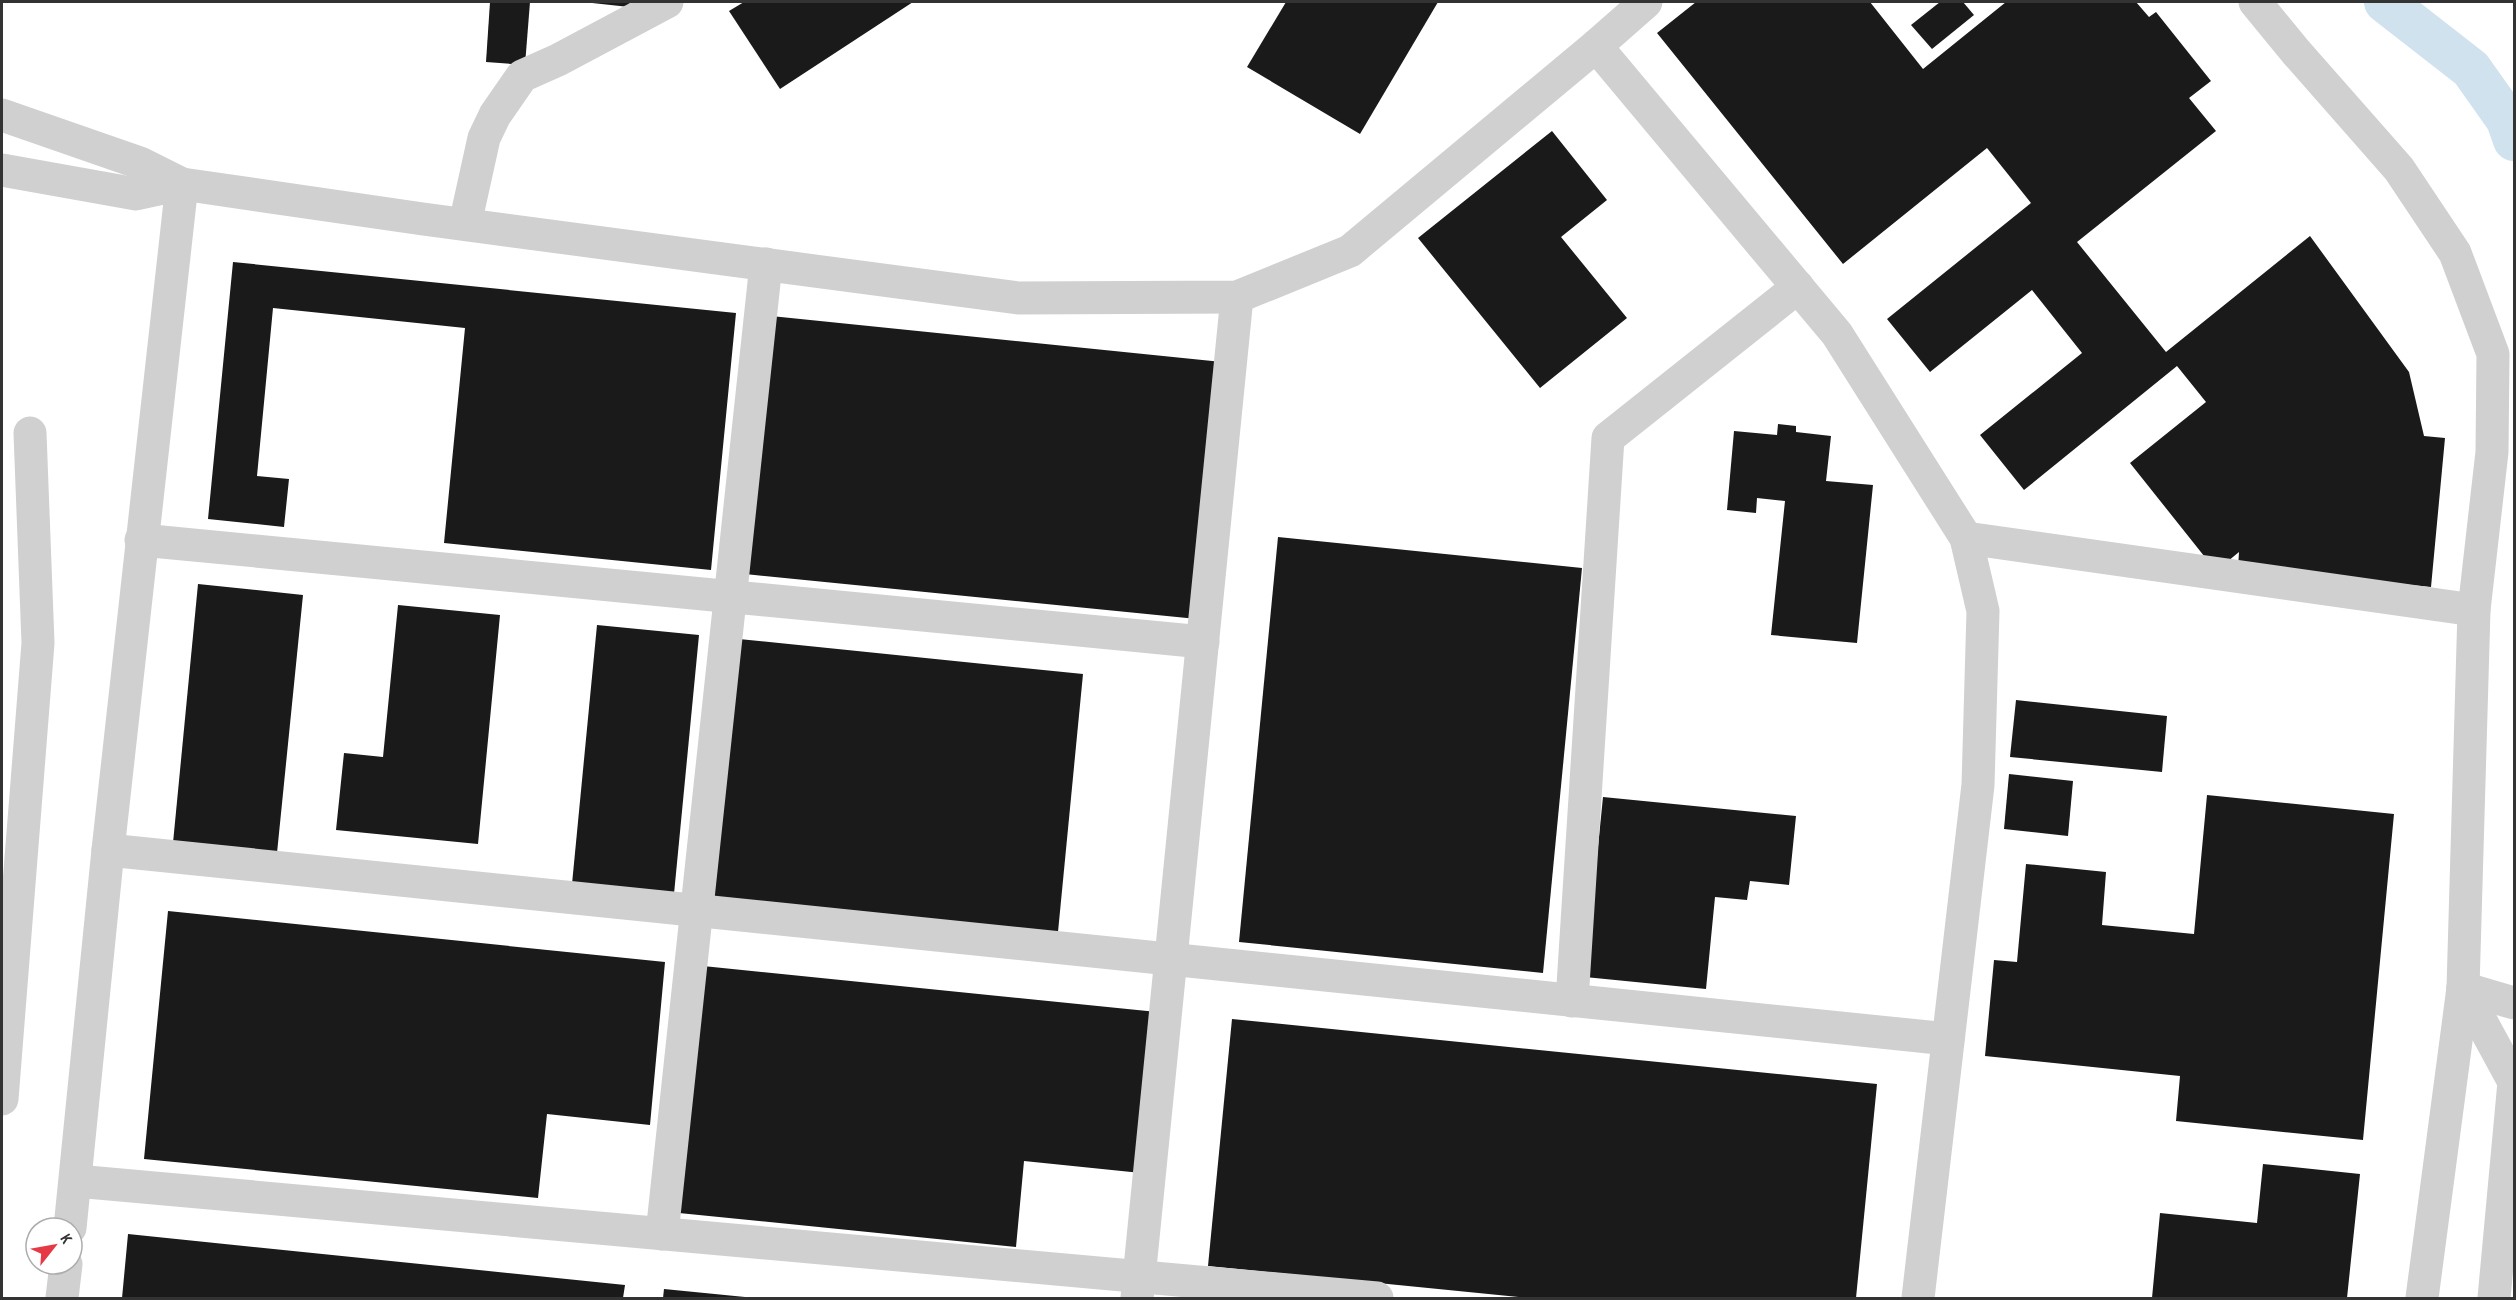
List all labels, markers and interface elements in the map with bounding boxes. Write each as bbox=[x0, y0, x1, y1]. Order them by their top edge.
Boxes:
north arrow bbox=[24, 1216, 84, 1276]
text: K bbox=[55, 1231, 76, 1247]

